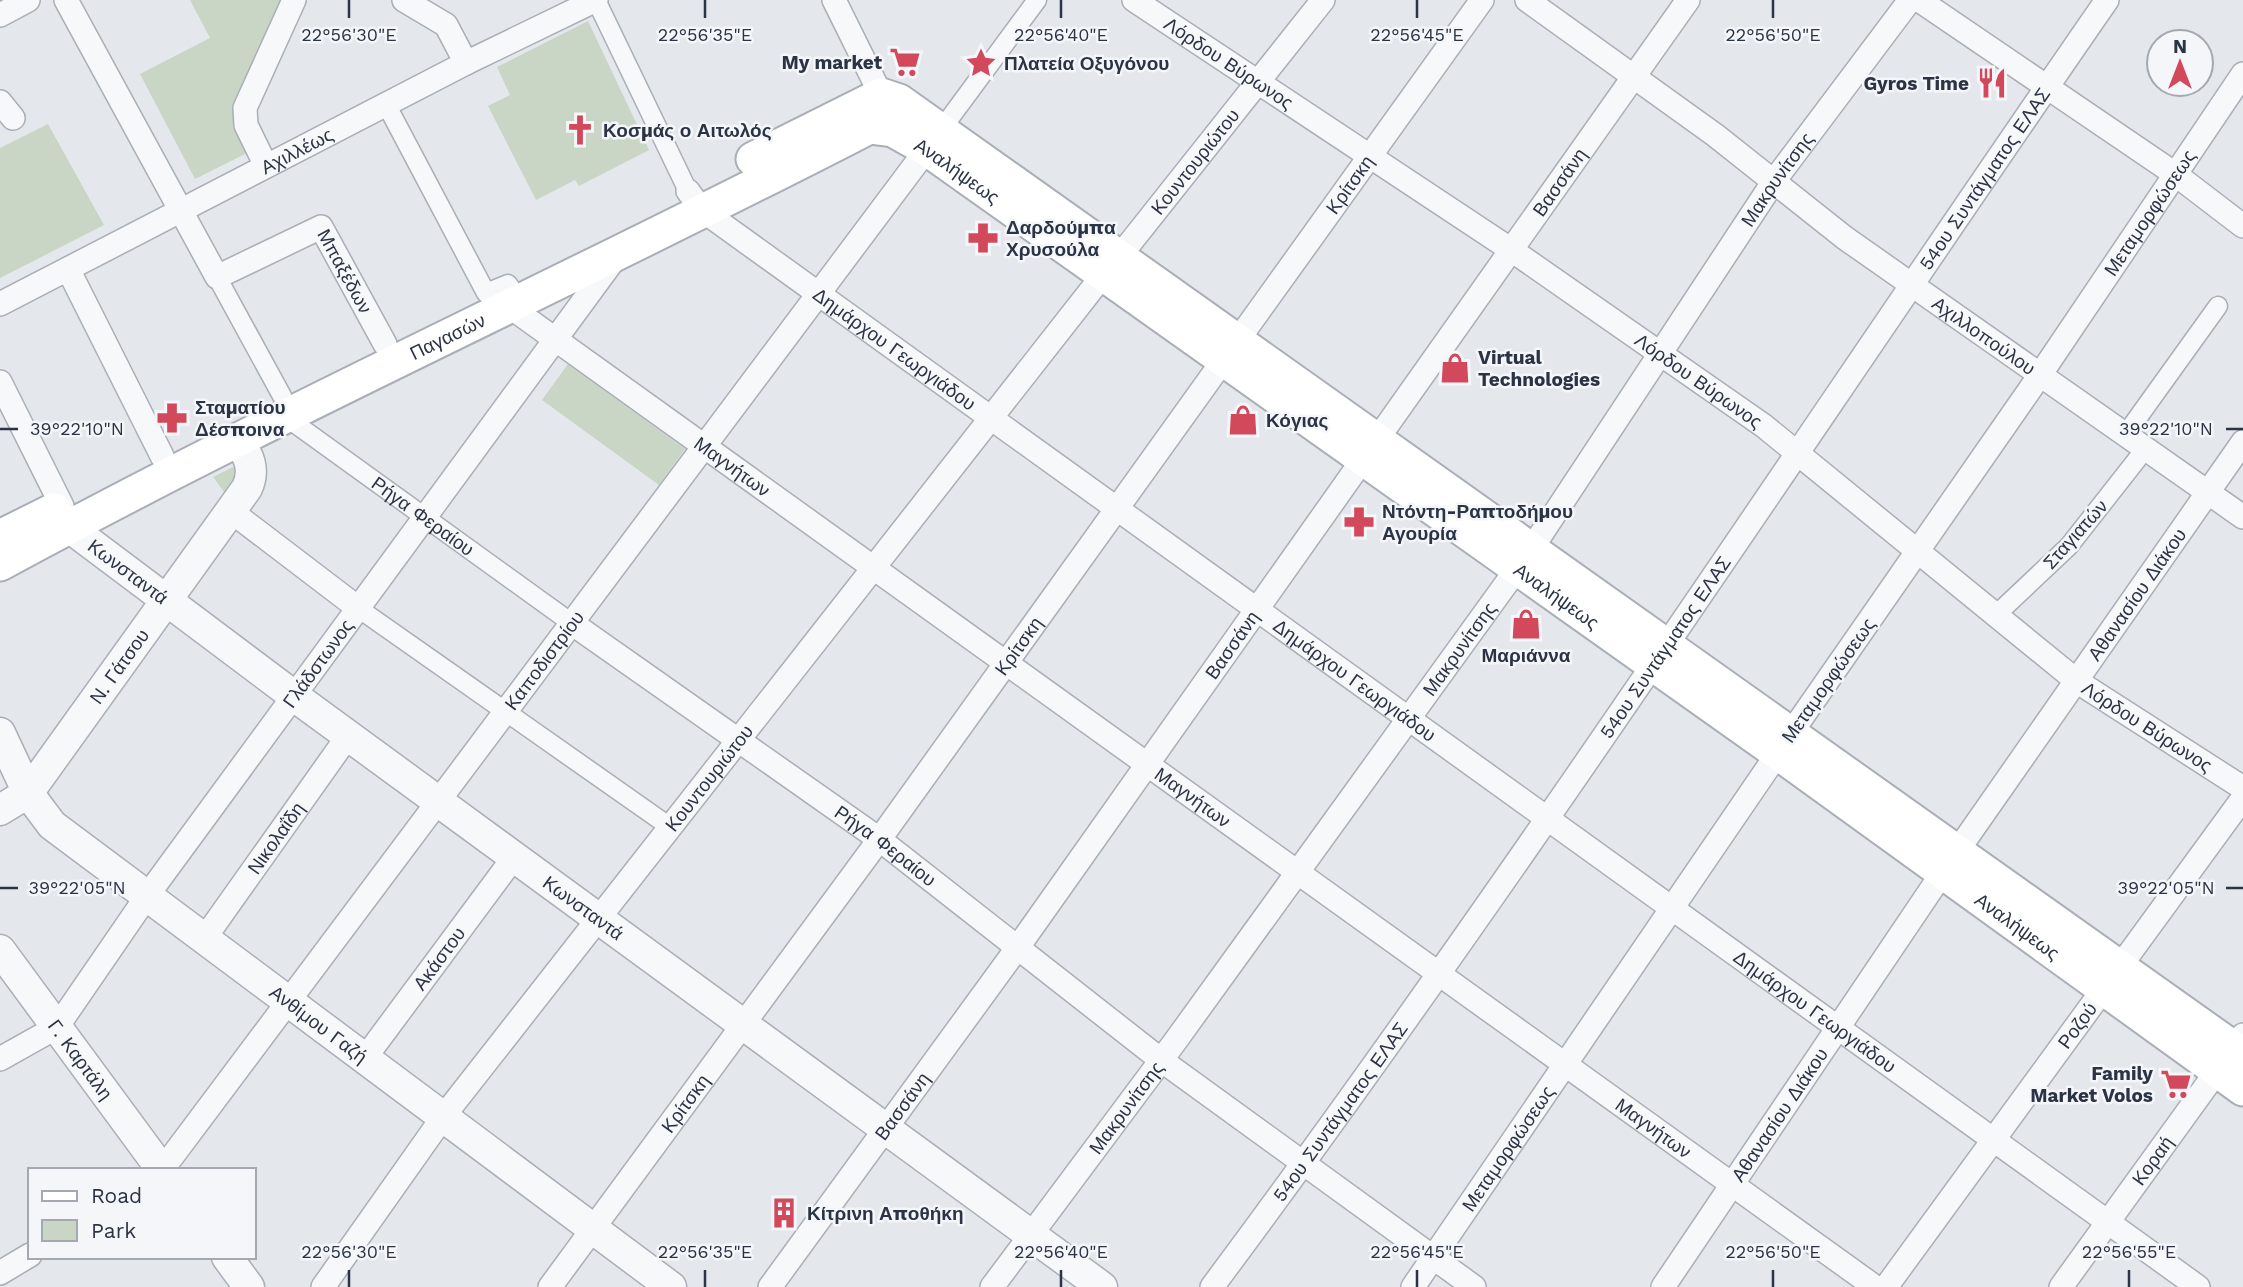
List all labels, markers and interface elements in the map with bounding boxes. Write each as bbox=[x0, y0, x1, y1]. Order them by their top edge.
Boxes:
street label: Λόρδου Βύρωνος bbox=[1160, 12, 1298, 114]
text: 22°56'30"E bbox=[301, 24, 397, 45]
text: 22°56'35"E bbox=[658, 24, 752, 45]
text: 22°56'40"E bbox=[1014, 24, 1108, 45]
text: 22°56'45"E bbox=[1370, 24, 1464, 45]
text: 22°56'50"E bbox=[1725, 24, 1821, 45]
north arrow bbox=[2145, 28, 2215, 98]
text: N bbox=[2173, 35, 2187, 58]
supermarket icon: My market bbox=[888, 45, 922, 79]
place icon: Πλατεία Οξυγόνου bbox=[964, 46, 998, 80]
place label: My market bbox=[781, 51, 883, 74]
place label: Πλατεία Οξυγόνου bbox=[1004, 52, 1169, 75]
restaurant icon: Gyros Time bbox=[1975, 66, 2009, 100]
place label: Gyros Time bbox=[1863, 72, 1969, 95]
street label: 54ου Συντάγματος ΕΛΑΣ bbox=[1914, 83, 2055, 274]
street label: Κουντουριώτου bbox=[1146, 104, 1244, 219]
church icon: Κοσμάς ο Αιτωλός bbox=[563, 113, 597, 147]
place label: Κοσμάς ο Αιτωλός bbox=[603, 119, 772, 142]
street label: Αχιλλέως bbox=[257, 123, 337, 179]
street label: Μακρυνίτσης bbox=[1736, 128, 1818, 231]
street label: Αναλήψεως bbox=[910, 133, 1004, 209]
street label: Βασσάνη bbox=[1528, 144, 1592, 221]
street label: Μεταμορφώσεως bbox=[2099, 145, 2201, 280]
street label: Κρίτσκη bbox=[1321, 151, 1379, 219]
place label: Δαρδούμπα Χρυσούλα bbox=[1006, 216, 1116, 261]
pharmacy icon: Δαρδούμπα Χρυσούλα bbox=[966, 221, 1000, 255]
street label: Μπαξέδων bbox=[312, 225, 377, 317]
street label: Δημάρχου Γεωργιάδου bbox=[809, 283, 980, 415]
street label: Αχιλλοπούλου bbox=[1928, 292, 2040, 380]
street label: Παγασών bbox=[406, 309, 489, 365]
street label: Λόρδου Βύρωνος bbox=[1630, 329, 1767, 433]
place label: Virtual Technologies bbox=[1478, 346, 1600, 391]
shop icon: Virtual Technologies bbox=[1438, 351, 1472, 385]
place label: Σταματίου Δέσποινα bbox=[195, 396, 286, 441]
pharmacy icon: Σταματίου Δέσποινα bbox=[155, 401, 189, 435]
shop icon: Κόγιας bbox=[1226, 403, 1260, 437]
place label: Κόγιας bbox=[1266, 409, 1328, 432]
text: 39°22'10"N bbox=[30, 418, 124, 439]
text: 39°22'10"N bbox=[2119, 418, 2213, 439]
street label: Μαγνήτων bbox=[690, 432, 775, 502]
street label: Ρήγα Φεραίου bbox=[367, 472, 479, 561]
street label: Σταγιατών bbox=[2038, 495, 2112, 574]
place label: Ντόντη-Ραπτοδήμου Αγουρία bbox=[1382, 500, 1573, 545]
pharmacy icon: Ντόντη-Ραπτοδήμου Αγουρία bbox=[1342, 505, 1376, 539]
street label: Αθανασίου Διάκου bbox=[2083, 524, 2191, 665]
street label: Κωνσταντά bbox=[83, 534, 173, 609]
street label: 54ου Συντάγματος ΕΛΑΣ bbox=[1595, 552, 1736, 743]
street label: Αναλήψεως bbox=[1509, 558, 1603, 634]
street label: Μακρυνίτσης bbox=[1418, 598, 1501, 700]
street label: Καποδιστρίου bbox=[500, 606, 589, 715]
street label: Βασσάνη bbox=[1200, 607, 1264, 684]
shop icon: Μαριάννα bbox=[1509, 607, 1543, 641]
street label: Κρίτσκη bbox=[990, 612, 1048, 680]
street label: Μεταμορφώσεως bbox=[1777, 613, 1880, 747]
street label: Δημάρχου Γεωργιάδου bbox=[1269, 614, 1440, 747]
street label: Γλάδστωνος bbox=[278, 615, 358, 712]
street label: Ν. Γάτσου bbox=[85, 624, 154, 708]
place label: Μαριάννα bbox=[1481, 644, 1571, 667]
street label: Λόρδου Βύρωνος bbox=[2078, 677, 2216, 777]
street label: Κουντουριώτου bbox=[660, 720, 758, 836]
street label: Μαγνήτων bbox=[1150, 763, 1235, 833]
street label: Νικολαΐδη bbox=[243, 798, 310, 879]
street label: Ρήγα Φεραίου bbox=[830, 800, 940, 891]
street label: Κωνσταντά bbox=[538, 871, 628, 945]
text: 39°22'05"N bbox=[28, 877, 126, 898]
text: 39°22'05"N bbox=[2117, 877, 2215, 898]
street label: Αναλήψεως bbox=[1970, 888, 2064, 965]
street label: Ακάστου bbox=[408, 923, 470, 995]
street label: Δημάρχου Γεωργιάδου bbox=[1729, 945, 1900, 1078]
street label: Ανθίμου Γαζή bbox=[265, 981, 372, 1068]
street label: Ροζού bbox=[2053, 998, 2102, 1053]
street label: Γ. Καρτάλη bbox=[43, 1015, 117, 1105]
street label: 54ου Συντάγματος ΕΛΑΣ bbox=[1268, 1018, 1413, 1206]
street label: Αθανασίου Διάκου bbox=[1726, 1044, 1833, 1186]
street label: Μακρυνίτσης bbox=[1084, 1057, 1168, 1159]
place label: Family Market Volos bbox=[2030, 1062, 2153, 1107]
supermarket icon: Family Market Volos bbox=[2159, 1067, 2193, 1101]
street label: Βασσάνη bbox=[870, 1068, 935, 1145]
street label: Κρίτσκη bbox=[656, 1070, 715, 1137]
street label: Μεταμορφώσεως bbox=[1457, 1081, 1559, 1216]
street label: Μαγνήτων bbox=[1611, 1093, 1696, 1163]
street label: Κοραή bbox=[2127, 1132, 2178, 1190]
legend bbox=[28, 1168, 256, 1259]
text: Road bbox=[91, 1183, 142, 1208]
building icon: Κίτρινη Αποθήκη bbox=[767, 1196, 801, 1230]
place label: Κίτρινη Αποθήκη bbox=[807, 1202, 964, 1225]
text: Park bbox=[91, 1218, 136, 1243]
text: 22°56'30"E bbox=[301, 1241, 397, 1262]
text: 22°56'35"E bbox=[658, 1241, 752, 1262]
text: 22°56'40"E bbox=[1014, 1241, 1108, 1262]
text: 22°56'45"E bbox=[1370, 1241, 1464, 1262]
text: 22°56'50"E bbox=[1725, 1241, 1821, 1262]
text: 22°56'55"E bbox=[2082, 1241, 2176, 1262]

